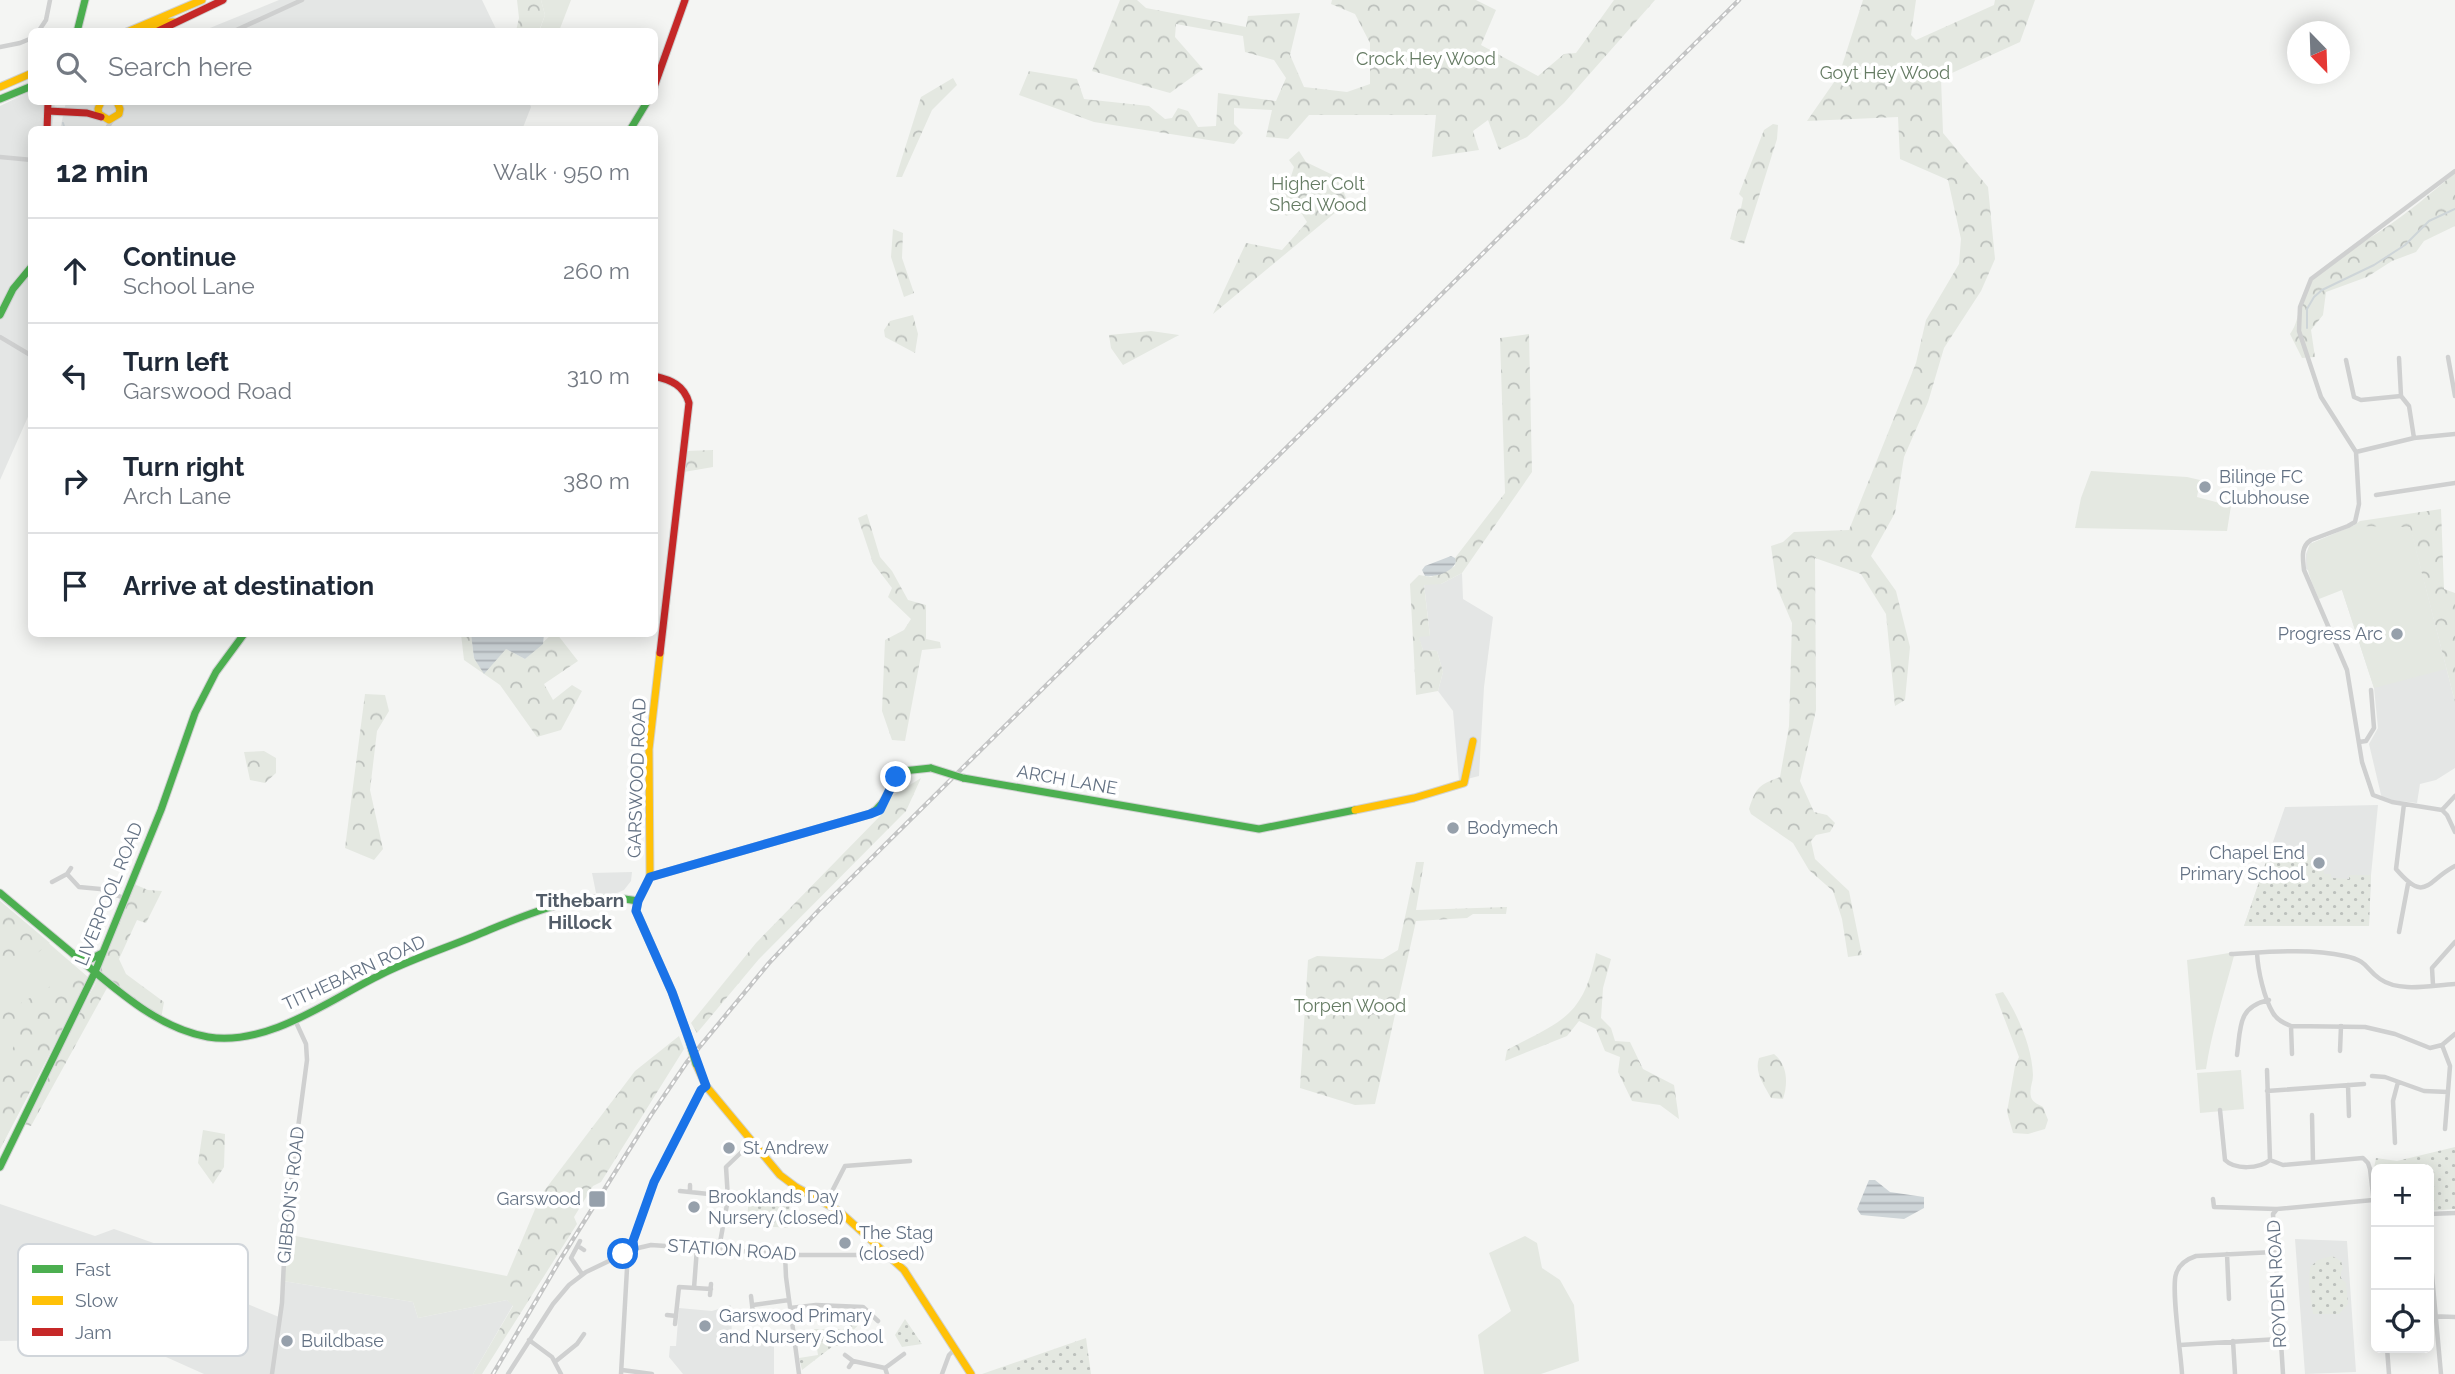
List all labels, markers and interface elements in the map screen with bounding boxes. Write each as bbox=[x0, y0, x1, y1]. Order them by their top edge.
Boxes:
north arrow bbox=[2287, 21, 2350, 84]
search box bbox=[28, 28, 658, 105]
icon: search bbox=[52, 48, 90, 86]
park label: Crock Hey Wood bbox=[1356, 48, 1496, 69]
text: Search here bbox=[108, 52, 252, 82]
park label: Goyt Hey Wood bbox=[1820, 62, 1950, 83]
text: 12 min bbox=[56, 154, 149, 189]
text: Walk · 950 m bbox=[493, 158, 630, 185]
park label: Higher Colt Shed Wood bbox=[1269, 173, 1367, 215]
text: Continue bbox=[123, 242, 236, 272]
icon: ahead bbox=[56, 252, 94, 290]
text: 260 m bbox=[563, 257, 630, 284]
text: School Lane bbox=[123, 272, 255, 299]
text: Turn left bbox=[123, 347, 229, 377]
icon: left bbox=[56, 357, 94, 395]
text: 310 m bbox=[567, 362, 630, 389]
text: Garswood Road bbox=[123, 377, 292, 404]
text: Turn right bbox=[123, 452, 244, 482]
icon: right bbox=[56, 462, 94, 500]
place label: Bilinge FC Clubhouse bbox=[2219, 466, 2310, 508]
text: 380 m bbox=[563, 467, 630, 494]
marker: Bilinge FC Clubhouse bbox=[2197, 479, 2213, 495]
text: Arch Lane bbox=[123, 482, 231, 509]
icon: arrive bbox=[56, 567, 94, 605]
text: Arrive at destination bbox=[123, 571, 374, 601]
place label: Progress Arc bbox=[2278, 623, 2383, 644]
marker: Progress Arc bbox=[2389, 626, 2405, 642]
street label: GARSWOOD ROAD bbox=[623, 697, 650, 858]
street label: ARCH LANE bbox=[1015, 760, 1119, 799]
route end bbox=[880, 761, 911, 792]
place label: Bodymech bbox=[1467, 817, 1558, 838]
street label: LIVERPOOL ROAD bbox=[70, 819, 147, 968]
marker: Bodymech bbox=[1445, 820, 1461, 836]
place label: Chapel End Primary School bbox=[2179, 842, 2305, 884]
marker: Chapel End Primary School bbox=[2311, 855, 2327, 871]
district label: Tithebarn Hillock bbox=[536, 889, 624, 933]
street label: TITHEBARN ROAD bbox=[279, 930, 428, 1015]
park label: Torpen Wood bbox=[1294, 995, 1406, 1016]
street label: GIBBON'S ROAD bbox=[273, 1125, 308, 1264]
place label: St Andrew bbox=[743, 1137, 829, 1158]
marker: St Andrew bbox=[721, 1140, 737, 1156]
map controls bbox=[2371, 1164, 2434, 1353]
button: + bbox=[2371, 1164, 2434, 1227]
place label: Brooklands Day Nursery (closed) bbox=[708, 1186, 844, 1228]
place label: Garswood bbox=[497, 1188, 581, 1209]
marker: Garswood bbox=[587, 1189, 607, 1209]
marker: Brooklands Day Nursery (closed) bbox=[686, 1199, 702, 1215]
street label: ROYDEN ROAD bbox=[2263, 1219, 2290, 1349]
place label: The Stag (closed) bbox=[859, 1222, 933, 1264]
button: − bbox=[2371, 1227, 2434, 1290]
street label: STATION ROAD bbox=[667, 1235, 797, 1264]
marker: The Stag (closed) bbox=[837, 1235, 853, 1251]
route start bbox=[607, 1238, 638, 1269]
legend bbox=[18, 1244, 248, 1356]
text: Fast bbox=[75, 1258, 111, 1280]
text: Slow bbox=[75, 1289, 119, 1311]
button: locate bbox=[2371, 1290, 2434, 1353]
place label: Garswood Primary and Nursery School bbox=[719, 1305, 883, 1347]
marker: Garswood Primary and Nursery School bbox=[697, 1318, 713, 1334]
text: Jam bbox=[75, 1321, 112, 1343]
place label: Buildbase bbox=[301, 1330, 384, 1351]
marker: Buildbase bbox=[279, 1333, 295, 1349]

